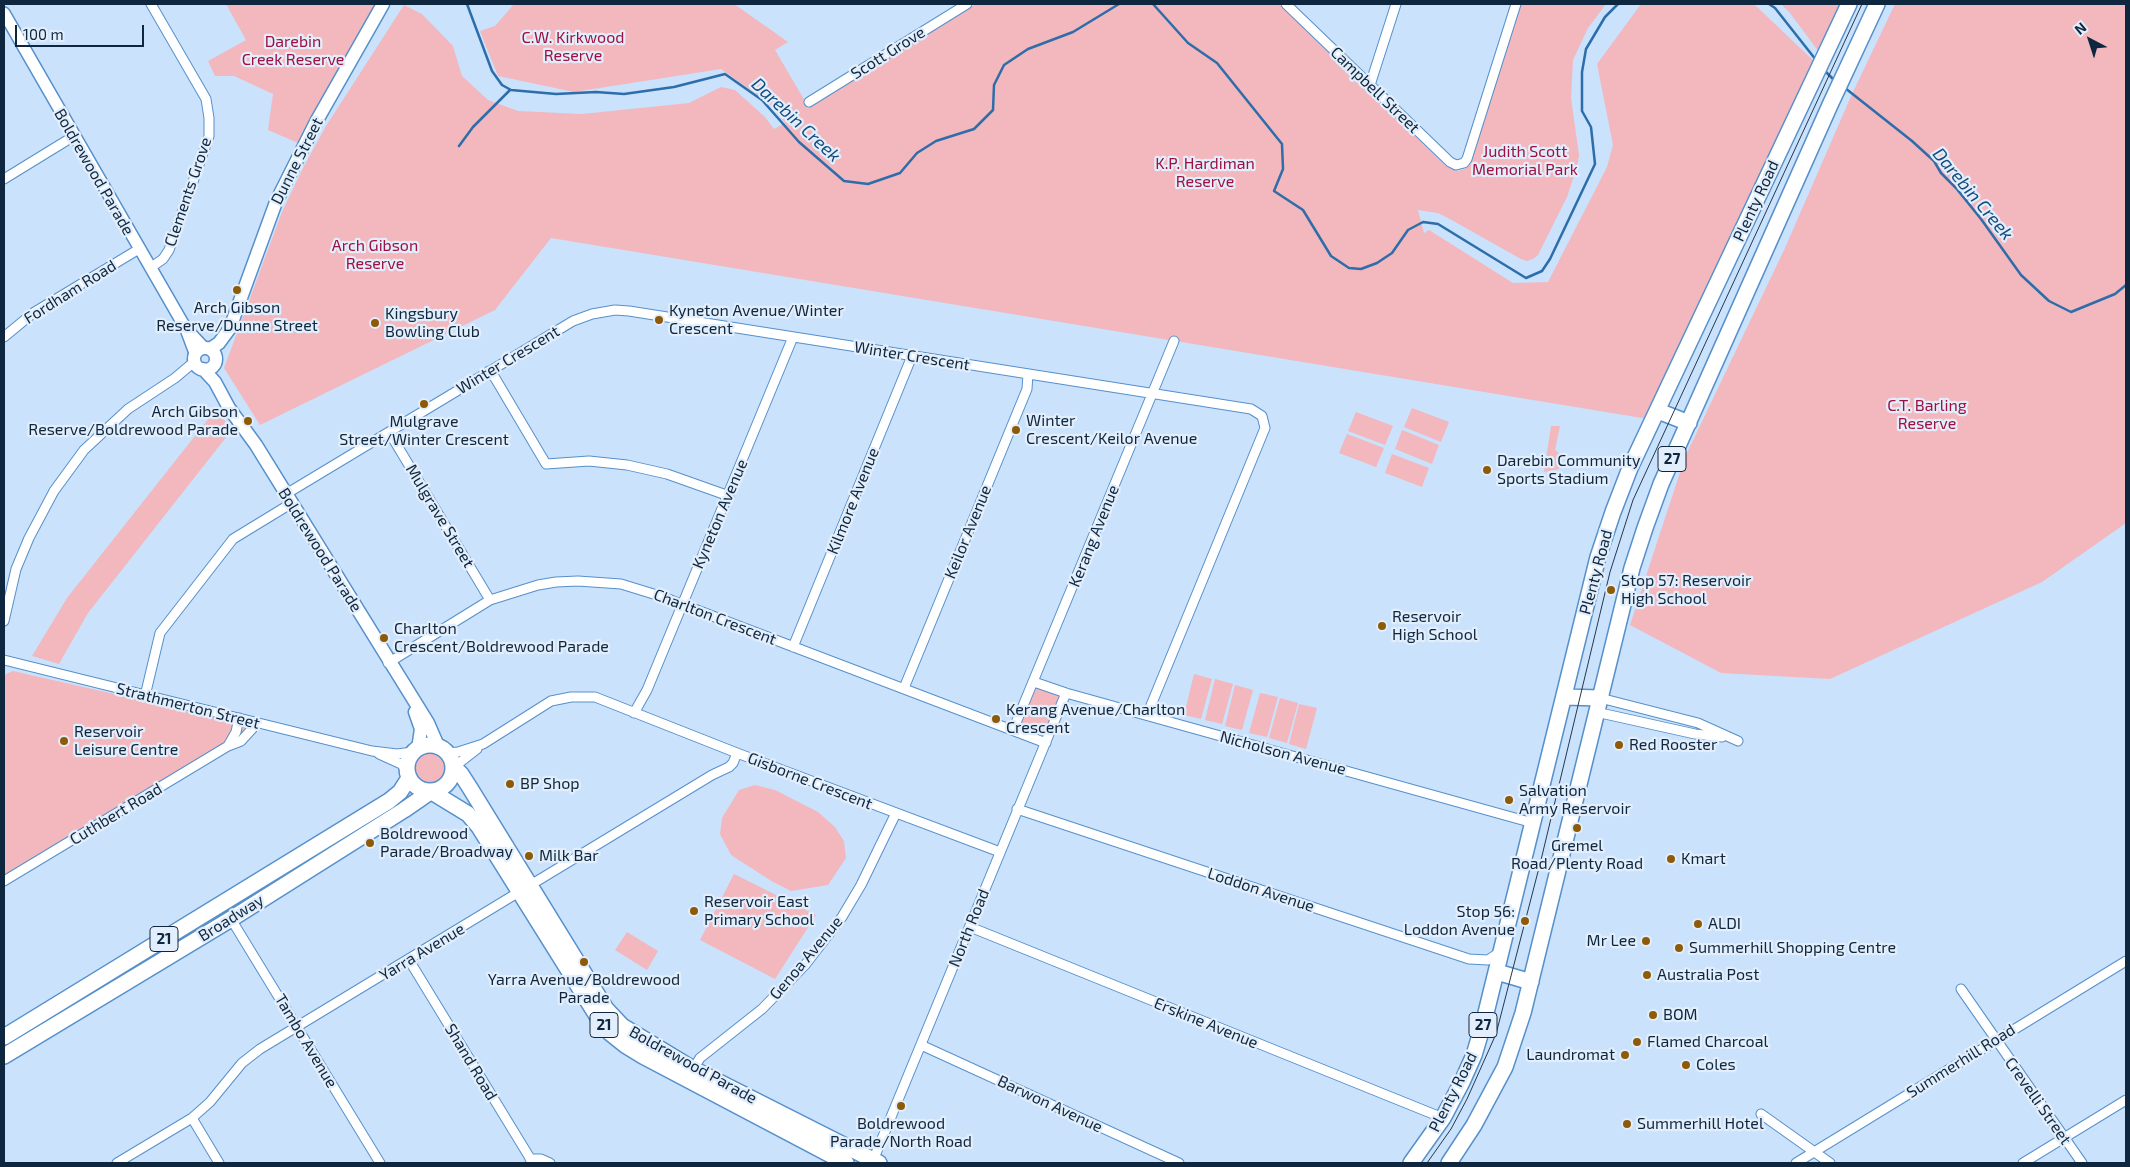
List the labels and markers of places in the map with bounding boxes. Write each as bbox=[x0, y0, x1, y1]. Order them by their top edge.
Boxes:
marker: Arch Gibson Reserve/Dunne Street bbox=[231, 284, 243, 296]
place label: Arch Gibson Reserve/Dunne Street bbox=[156, 298, 318, 336]
place label: Kyneton Avenue/Winter Crescent bbox=[669, 301, 844, 339]
place label: Kingsbury Bowling Club bbox=[385, 304, 480, 342]
marker: Kyneton Avenue/Winter Crescent bbox=[653, 314, 665, 326]
marker: Kingsbury Bowling Club bbox=[369, 317, 381, 329]
marker: Mulgrave Street/Winter Crescent bbox=[418, 398, 430, 410]
place label: Arch Gibson Reserve/Boldrewood Parade bbox=[28, 402, 238, 440]
place label: Winter Crescent/Keilor Avenue bbox=[1026, 411, 1197, 449]
place label: Mulgrave Street/Winter Crescent bbox=[339, 412, 509, 450]
marker: Arch Gibson Reserve/Boldrewood Parade bbox=[242, 415, 254, 427]
marker: Winter Crescent/Keilor Avenue bbox=[1010, 424, 1022, 436]
place label: Darebin Community Sports Stadium bbox=[1497, 451, 1640, 489]
marker: Darebin Community Sports Stadium bbox=[1481, 464, 1493, 476]
place label: Stop 57: Reservoir High School bbox=[1621, 571, 1751, 609]
marker: Stop 57: Reservoir High School bbox=[1605, 584, 1617, 596]
place label: Reservoir High School bbox=[1392, 607, 1477, 645]
place label: Charlton Crescent/Boldrewood Parade bbox=[394, 619, 609, 657]
marker: Reservoir High School bbox=[1376, 620, 1388, 632]
marker: Charlton Crescent/Boldrewood Parade bbox=[378, 632, 390, 644]
place label: Kerang Avenue/Charlton Crescent bbox=[1006, 700, 1185, 738]
marker: Kerang Avenue/Charlton Crescent bbox=[990, 713, 1002, 725]
place label: Reservoir Leisure Centre bbox=[74, 722, 178, 760]
marker: Reservoir Leisure Centre bbox=[58, 735, 70, 747]
place label: Red Rooster bbox=[1629, 735, 1717, 755]
marker: Red Rooster bbox=[1613, 739, 1625, 751]
place label: BP Shop bbox=[520, 774, 580, 794]
marker: BP Shop bbox=[504, 778, 516, 790]
place label: Salvation Army Reservoir bbox=[1519, 781, 1631, 819]
marker: Salvation Army Reservoir bbox=[1503, 794, 1515, 806]
marker: Gremel Road/Plenty Road bbox=[1571, 822, 1583, 834]
place label: Boldrewood Parade/Broadway bbox=[380, 824, 513, 862]
place label: Gremel Road/Plenty Road bbox=[1511, 836, 1643, 874]
marker: Boldrewood Parade/Broadway bbox=[364, 837, 376, 849]
place label: Milk Bar bbox=[539, 846, 599, 866]
place label: Kmart bbox=[1681, 849, 1726, 869]
marker: Milk Bar bbox=[523, 850, 535, 862]
marker: Kmart bbox=[1665, 853, 1677, 865]
place label: Reservoir East Primary School bbox=[704, 892, 814, 930]
place label: Stop 56: Loddon Avenue bbox=[1404, 902, 1515, 940]
marker: Reservoir East Primary School bbox=[688, 905, 700, 917]
place label: ALDI bbox=[1708, 914, 1741, 934]
marker: Stop 56: Loddon Avenue bbox=[1519, 915, 1531, 927]
marker: ALDI bbox=[1692, 918, 1704, 930]
place label: Mr Lee bbox=[1587, 931, 1636, 951]
marker: Mr Lee bbox=[1640, 935, 1652, 947]
place label: Summerhill Shopping Centre bbox=[1689, 938, 1896, 958]
marker: Summerhill Shopping Centre bbox=[1673, 942, 1685, 954]
marker: Yarra Avenue/Boldrewood Parade bbox=[578, 956, 590, 968]
place label: Australia Post bbox=[1657, 965, 1759, 985]
marker: Australia Post bbox=[1641, 969, 1653, 981]
place label: Yarra Avenue/Boldrewood Parade bbox=[488, 970, 680, 1008]
place label: BOM bbox=[1663, 1005, 1698, 1025]
marker: BOM bbox=[1647, 1009, 1659, 1021]
place label: Flamed Charcoal bbox=[1647, 1032, 1768, 1052]
marker: Flamed Charcoal bbox=[1631, 1036, 1643, 1048]
place label: Laundromat bbox=[1526, 1045, 1615, 1065]
marker: Laundromat bbox=[1619, 1049, 1631, 1061]
place label: Coles bbox=[1696, 1055, 1736, 1075]
marker: Coles bbox=[1680, 1059, 1692, 1071]
marker: Boldrewood Parade/North Road bbox=[895, 1100, 907, 1112]
place label: Boldrewood Parade/North Road bbox=[830, 1114, 972, 1152]
place label: Summerhill Hotel bbox=[1637, 1114, 1764, 1134]
marker: Summerhill Hotel bbox=[1621, 1118, 1633, 1130]

